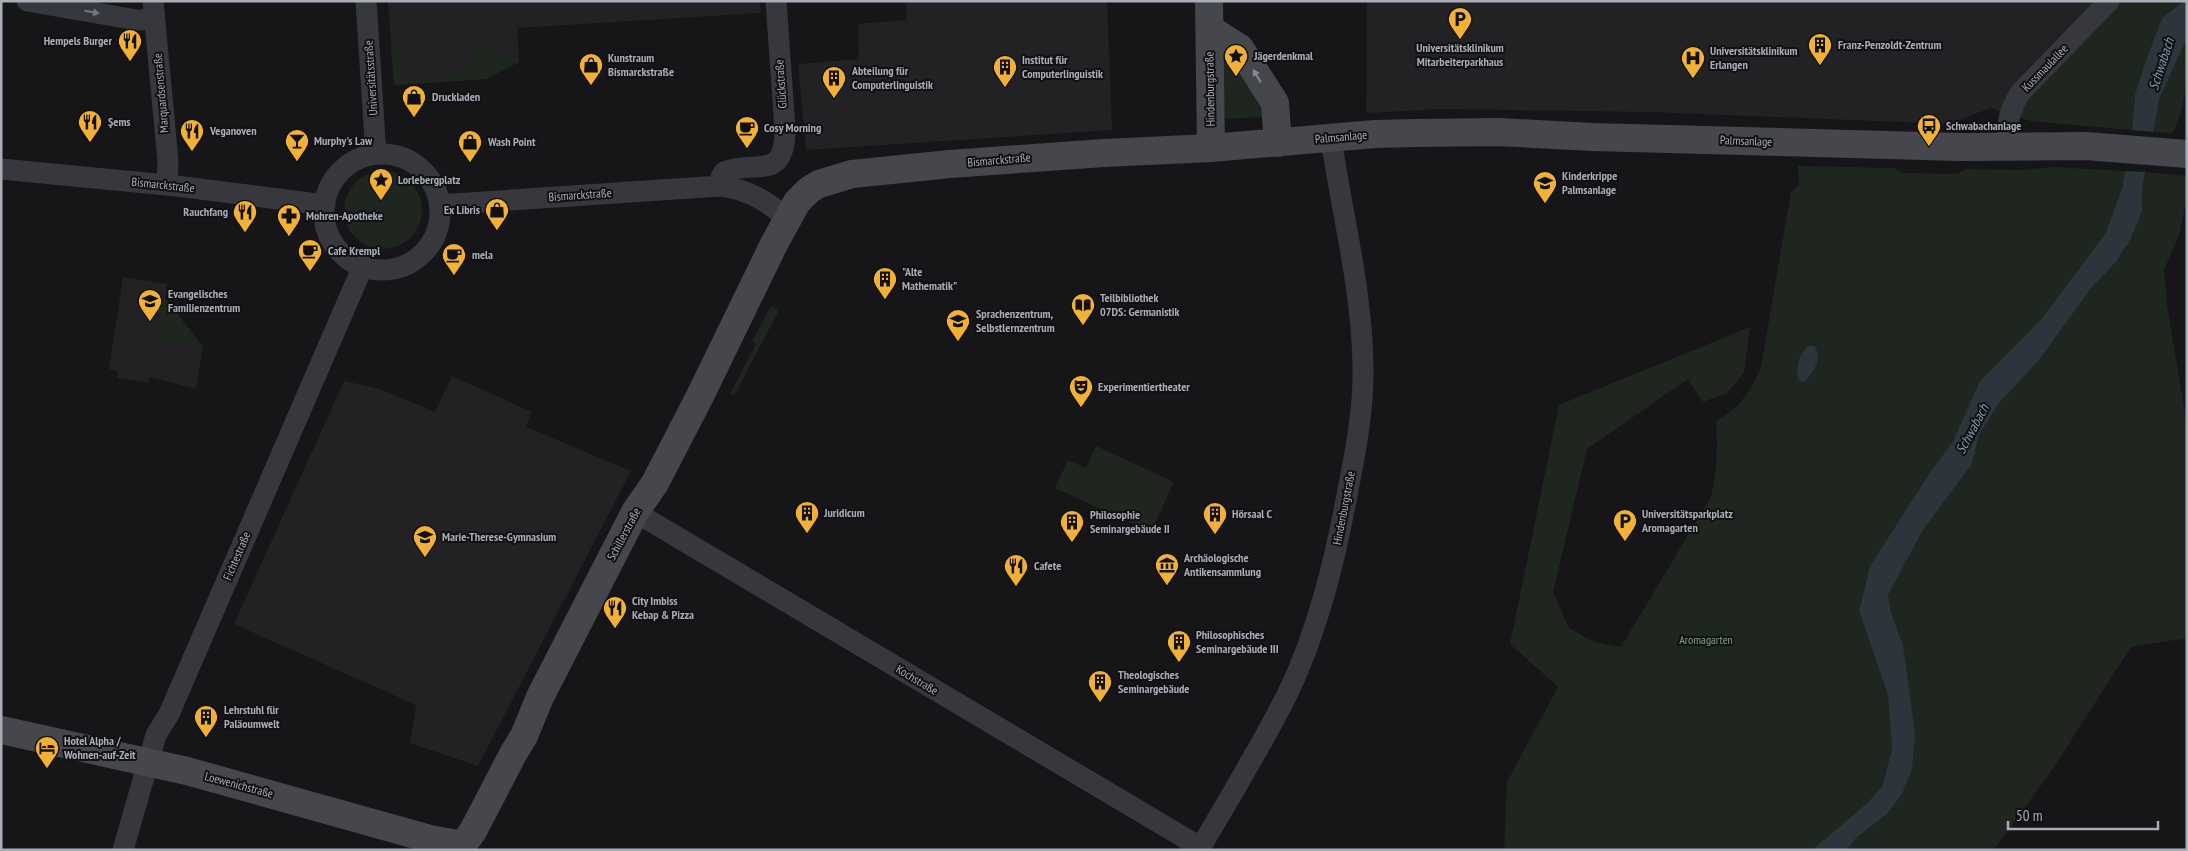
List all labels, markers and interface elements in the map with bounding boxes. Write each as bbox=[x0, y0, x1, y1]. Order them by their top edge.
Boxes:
parking icon: Universitätsklinikum Mitarbeiterparkhaus bbox=[1447, 6, 1473, 40]
one-way arrow bbox=[85, 9, 101, 17]
restaurant icon: Hempels Burger bbox=[117, 28, 143, 62]
building icon: Franz-Penzoldt-Zentrum bbox=[1807, 32, 1833, 66]
place label: Hempels Burger bbox=[44, 33, 112, 48]
water label: Schwabach bbox=[2144, 35, 2178, 92]
place label: Franz-Penzoldt-Zentrum bbox=[1838, 37, 1941, 52]
street label: Universitätsstraße bbox=[360, 40, 381, 116]
place label: Universitätsklinikum Mitarbeiterparkhaus bbox=[1416, 40, 1504, 69]
street label: Kussmaulallee bbox=[2018, 41, 2071, 94]
place icon: Jägerdenkmal bbox=[1223, 43, 1249, 77]
place label: Universitätsklinikum Erlangen bbox=[1710, 43, 1798, 72]
hospital icon: Universitätsklinikum Erlangen bbox=[1680, 45, 1706, 79]
place label: Jägerdenkmal bbox=[1253, 48, 1313, 63]
place label: Kunstraum Bismarckstraße bbox=[608, 50, 674, 79]
street label: Hindenburgstraße bbox=[1201, 51, 1218, 127]
shop icon: Kunstraum Bismarckstraße bbox=[578, 52, 604, 86]
place label: Institut für Computerlinguistik bbox=[1022, 52, 1103, 81]
street label: Marquardsenstraße bbox=[150, 53, 171, 134]
building icon: Institut für Computerlinguistik bbox=[992, 54, 1018, 88]
street label: Glückstraße bbox=[771, 59, 790, 109]
place label: Abteilung für Computerlinguistik bbox=[851, 63, 933, 92]
building icon: Abteilung für Computerlinguistik bbox=[821, 65, 847, 99]
one-way arrow bbox=[1253, 69, 1262, 82]
shop icon: Druckladen bbox=[401, 84, 427, 118]
place label: Druckladen bbox=[432, 89, 480, 104]
restaurant icon: Şems bbox=[77, 109, 103, 143]
bus stop icon: Schwabachanlage bbox=[1916, 113, 1942, 147]
place label: Şems bbox=[108, 114, 131, 129]
cafe icon: Cosy Morning bbox=[734, 115, 760, 149]
restaurant icon: Veganoven bbox=[179, 118, 205, 152]
place label: Schwabachanlage bbox=[1946, 118, 2022, 133]
place label: Cosy Morning bbox=[764, 120, 821, 135]
place label: Veganoven bbox=[209, 123, 257, 138]
street label: Palmsanlage bbox=[1314, 127, 1368, 146]
bar icon: Murphy's Law bbox=[284, 128, 310, 162]
shop icon: Wash Point bbox=[457, 129, 483, 163]
street label: Palmsanlage bbox=[1720, 132, 1772, 149]
place label: Murphy's Law bbox=[314, 133, 373, 148]
place label: Wash Point bbox=[487, 134, 536, 149]
street label: Bismarckstraße bbox=[967, 149, 1031, 170]
place icon: Lorlebergplatz bbox=[368, 167, 394, 201]
place label: Kinderkrippe Palmsanlage bbox=[1562, 168, 1617, 197]
school or university icon: Kinderkrippe Palmsanlage bbox=[1532, 170, 1558, 204]
place label: Lorlebergplatz bbox=[398, 172, 461, 187]
street label: Bismarckstraße bbox=[131, 174, 195, 195]
street label: Bismarckstraße bbox=[548, 185, 612, 204]
shop icon: Ex Libris bbox=[484, 197, 510, 231]
restaurant icon: Rauchfang bbox=[232, 199, 258, 233]
place label: Ex Libris bbox=[444, 202, 480, 217]
pharmacy icon: Mohren-Apotheke bbox=[276, 203, 302, 237]
place label: Rauchfang bbox=[183, 204, 228, 219]
place label: Mohren-Apotheke bbox=[306, 208, 383, 223]
cafe icon: Cafe Krempl bbox=[297, 238, 323, 272]
cafe icon: mela bbox=[441, 242, 467, 276]
place label: Cafe Krempl bbox=[328, 243, 380, 258]
place label: mela bbox=[472, 247, 493, 262]
place label: "Alte Mathematik" bbox=[902, 264, 957, 293]
building icon: "Alte Mathematik" bbox=[872, 266, 898, 300]
place label: Evangelisches Familienzentrum bbox=[168, 286, 240, 315]
school or university icon: Evangelisches Familienzentrum bbox=[137, 288, 163, 322]
place label: Teilbibliothek 07DS: Germanistik bbox=[1100, 290, 1180, 319]
library icon: Teilbibliothek 07DS: Germanistik bbox=[1070, 292, 1096, 326]
place label: Sprachenzentrum, Selbstlernzentrum bbox=[976, 306, 1055, 335]
school or university icon: Sprachenzentrum, Selbstlernzentrum bbox=[945, 308, 971, 342]
theatre icon: Experimentiertheater bbox=[1068, 374, 1094, 408]
place label: Experimentiertheater bbox=[1098, 379, 1190, 394]
water label: Schwabach bbox=[1951, 400, 1993, 457]
street label: Hindenburgstraße bbox=[1329, 470, 1358, 546]
building icon: Juridicum bbox=[794, 500, 820, 534]
building icon: Hörsaal C bbox=[1202, 501, 1228, 535]
street label: Schillerstraße bbox=[603, 505, 644, 563]
place label: Juridicum bbox=[823, 505, 865, 520]
place label: Hörsaal C bbox=[1232, 506, 1273, 521]
place label: Universitätsparkplatz Aromagarten bbox=[1641, 506, 1733, 535]
place label: Philosophie Seminargebäude II bbox=[1090, 507, 1170, 536]
parking icon: Universitätsparkplatz Aromagarten bbox=[1612, 508, 1638, 542]
building icon: Philosophie Seminargebäude II bbox=[1059, 509, 1085, 543]
school or university icon: Marie-Therese-Gymnasium bbox=[412, 524, 438, 558]
street label: Fichtestraße bbox=[220, 529, 254, 582]
place label: Marie-Therese-Gymnasium bbox=[442, 529, 556, 544]
place label: Archäologische Antikensammlung bbox=[1183, 550, 1261, 579]
museum icon: Archäologische Antikensammlung bbox=[1154, 552, 1180, 586]
restaurant icon: Cafete bbox=[1003, 553, 1029, 587]
place label: Cafete bbox=[1034, 558, 1061, 573]
place label: City Imbiss Kebap & Pizza bbox=[632, 593, 694, 622]
restaurant icon: City Imbiss Kebap & Pizza bbox=[602, 595, 628, 629]
place label: Philosophisches Seminargebäude III bbox=[1196, 627, 1279, 656]
building icon: Philosophisches Seminargebäude III bbox=[1166, 629, 1192, 663]
park label: Aromagarten bbox=[1679, 632, 1733, 647]
street label: Kochstraße bbox=[893, 661, 941, 698]
place label: Theologisches Seminargebäude bbox=[1118, 667, 1189, 696]
building icon: Theologisches Seminargebäude bbox=[1087, 669, 1113, 703]
place label: Lehrstuhl für Paläoumwelt bbox=[224, 702, 280, 731]
building icon: Lehrstuhl für Paläoumwelt bbox=[193, 704, 219, 738]
place label: Hotel Alpha / Wohnen-auf-Zeit bbox=[63, 733, 136, 762]
hotel icon: Hotel Alpha / Wohnen-auf-Zeit bbox=[34, 735, 60, 769]
street label: Loewenichstraße bbox=[203, 768, 275, 801]
scale bar bbox=[2008, 798, 2158, 830]
text: 50 m bbox=[2016, 806, 2042, 825]

